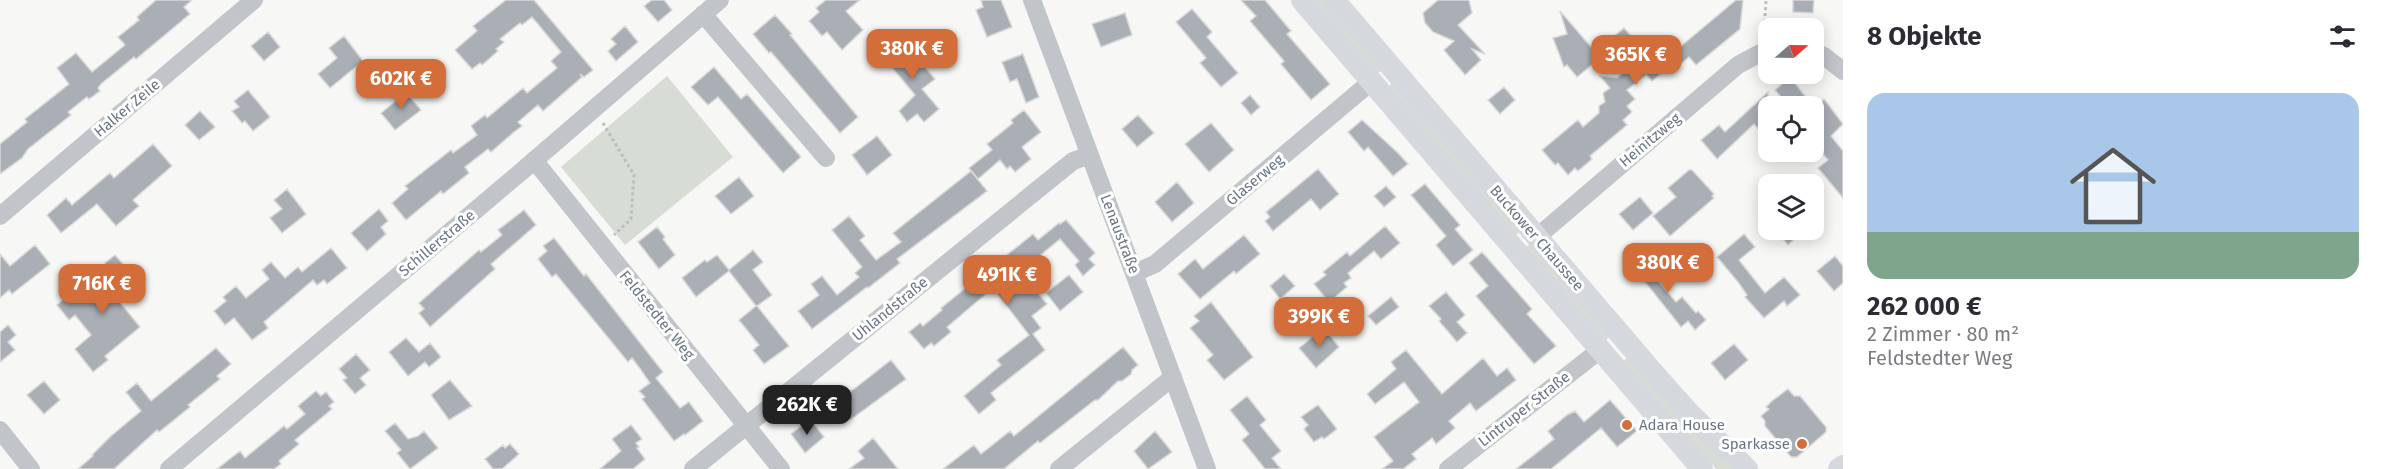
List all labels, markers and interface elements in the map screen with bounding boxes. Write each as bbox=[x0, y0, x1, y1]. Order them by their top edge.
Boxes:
north arrow bbox=[1758, 18, 1824, 84]
map controls bbox=[1758, 18, 1824, 240]
icon: filters bbox=[2326, 20, 2359, 53]
text: 8 Objekte bbox=[1867, 21, 1982, 52]
pin: 380K € bbox=[863, 29, 961, 80]
pin: 365K € bbox=[1587, 35, 1685, 86]
text: 380K € bbox=[881, 36, 943, 60]
text: 365K € bbox=[1605, 42, 1667, 66]
pin: 602K € bbox=[352, 59, 450, 110]
text: 602K € bbox=[370, 66, 432, 90]
street label: Halker Zeile bbox=[90, 75, 164, 141]
button: locate bbox=[1758, 96, 1824, 162]
street label: Heinitzweg bbox=[1616, 109, 1684, 171]
icon: home bbox=[2059, 132, 2167, 240]
street label: Glaserweg bbox=[1223, 151, 1288, 209]
button: layers bbox=[1758, 174, 1824, 240]
street label: Buckower Chaussee bbox=[1486, 181, 1588, 295]
street label: Lenaustraße bbox=[1097, 192, 1143, 276]
street label: Schillerstraße bbox=[395, 206, 479, 280]
pin: 380K € bbox=[1619, 243, 1717, 294]
text: 380K € bbox=[1637, 250, 1699, 274]
pin: 491K € bbox=[958, 255, 1056, 306]
text: 491K € bbox=[977, 262, 1037, 286]
pin: 716K € bbox=[53, 264, 151, 315]
street label: Feldstedter Weg bbox=[616, 267, 698, 363]
text: 716K € bbox=[73, 271, 131, 295]
street label: Uhlandstraße bbox=[849, 273, 931, 345]
text: 262 000 € bbox=[1867, 291, 1982, 322]
pin: 399K € bbox=[1270, 297, 1368, 348]
text: 399K € bbox=[1288, 304, 1350, 328]
text: 2 Zimmer · 80 m² bbox=[1867, 322, 2019, 346]
text: Feldstedter Weg bbox=[1867, 346, 2012, 370]
street label: Lintruper Straße bbox=[1475, 368, 1573, 450]
pin: 262K € bbox=[758, 385, 856, 436]
text: 262K € bbox=[777, 392, 837, 416]
place label: Adara House bbox=[1639, 416, 1725, 434]
marker: Adara House bbox=[1620, 418, 1634, 432]
place label: Sparkasse bbox=[1722, 435, 1790, 453]
marker: Sparkasse bbox=[1795, 437, 1809, 451]

